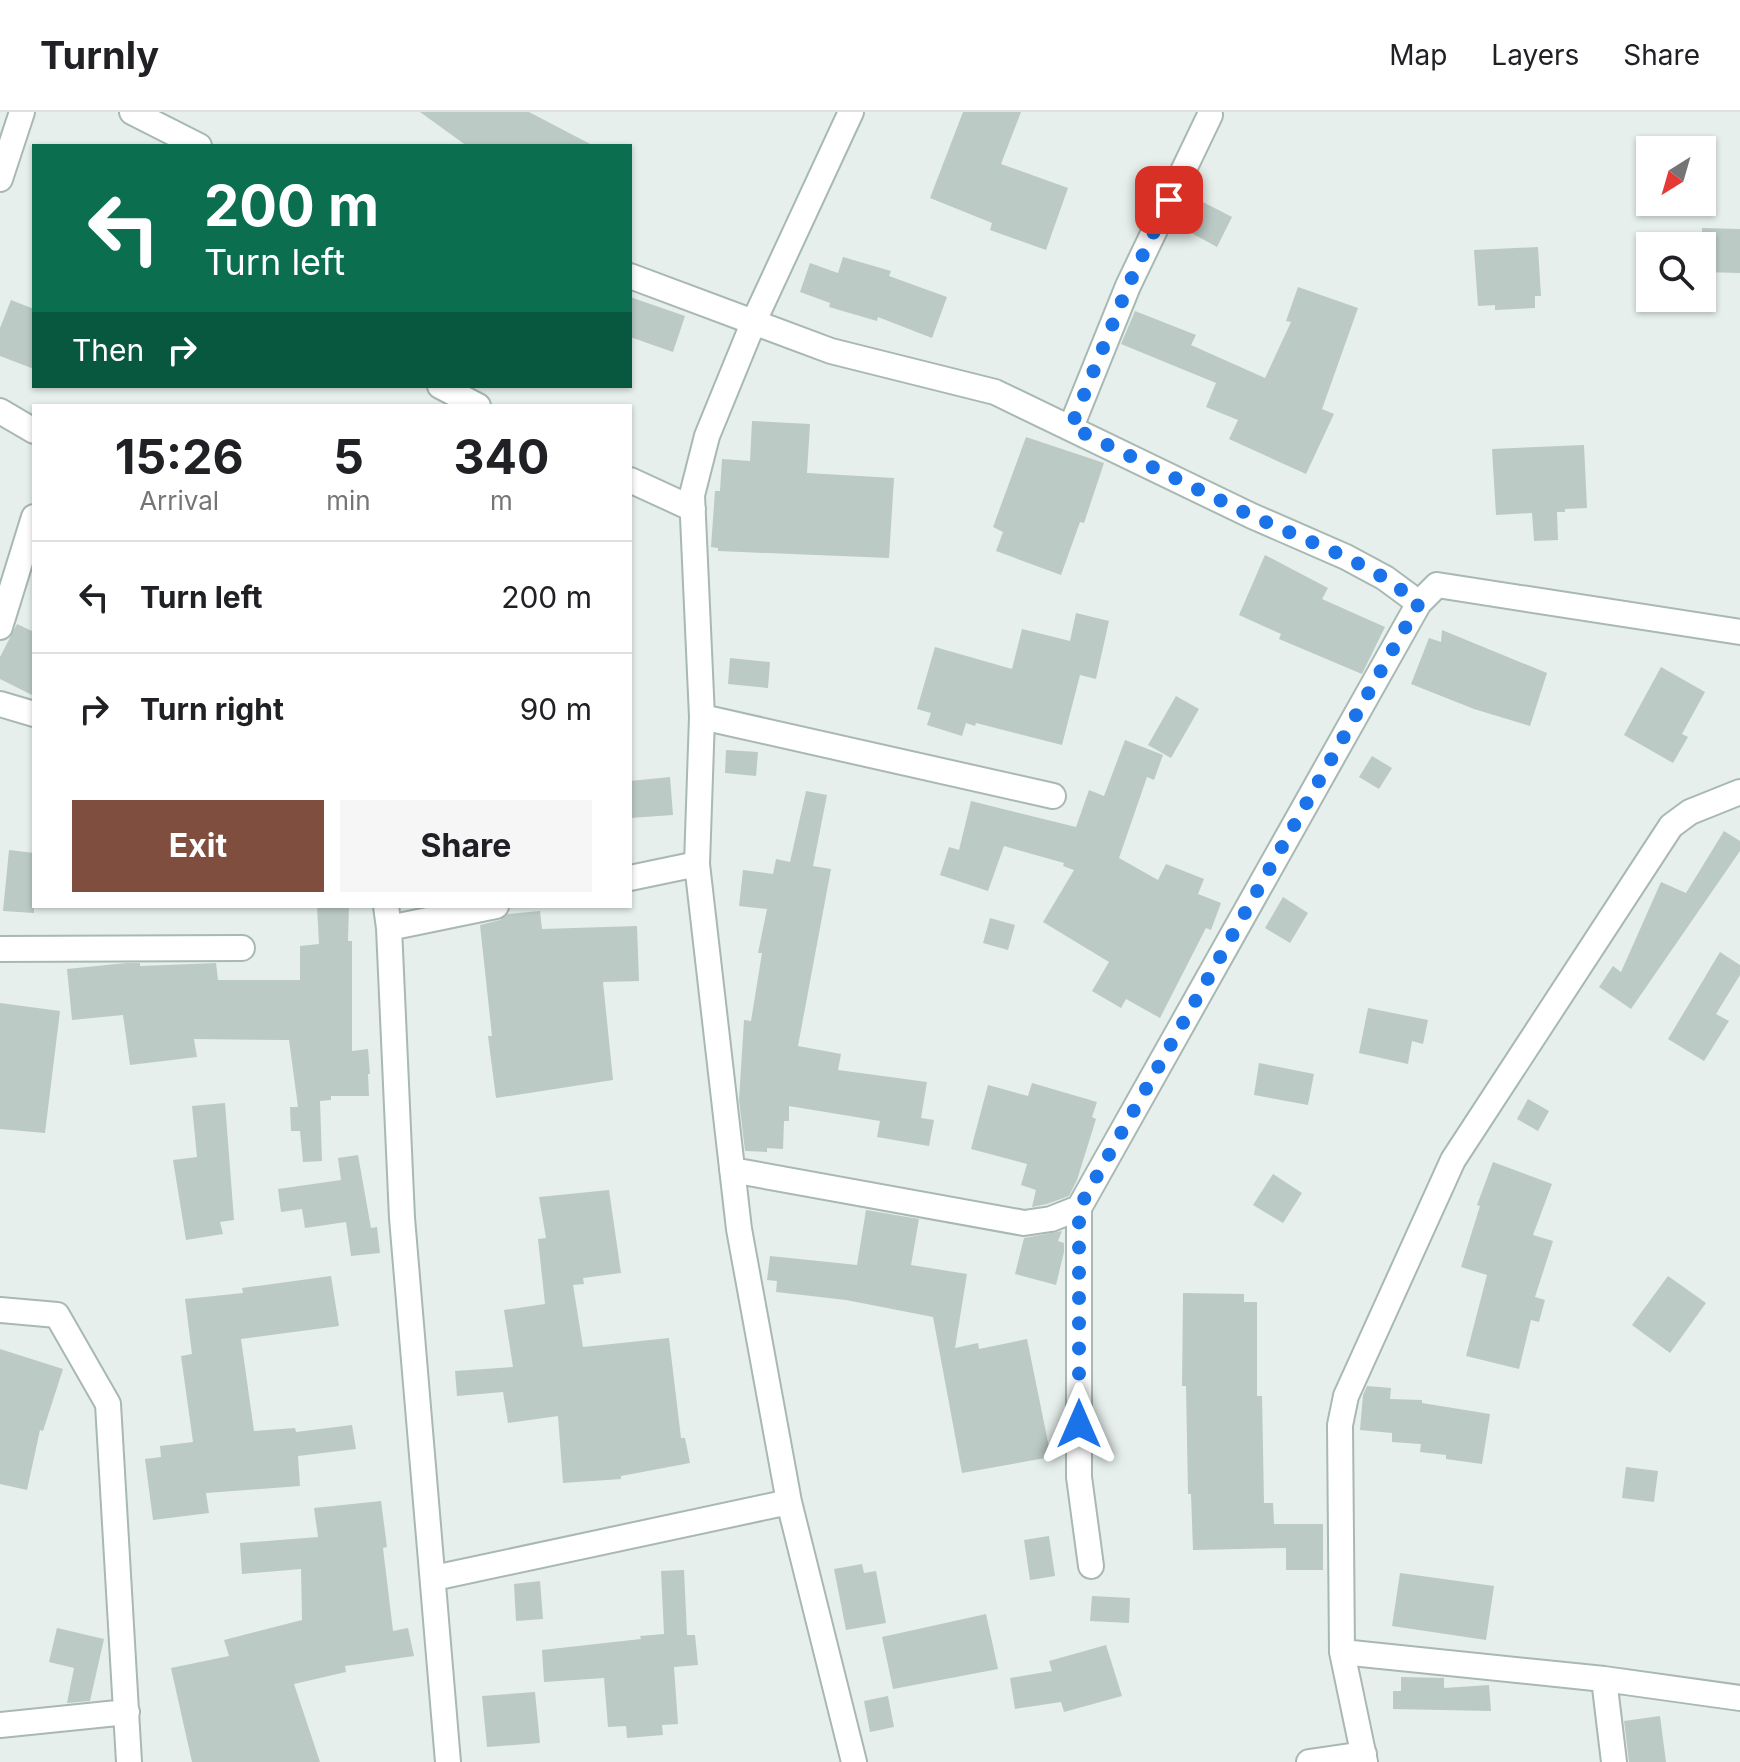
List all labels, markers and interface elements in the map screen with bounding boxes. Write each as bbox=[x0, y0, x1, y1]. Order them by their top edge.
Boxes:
text: Turnly bbox=[40, 32, 159, 78]
text: Map bbox=[1389, 38, 1447, 72]
text: Layers bbox=[1491, 38, 1579, 72]
text: Share bbox=[1623, 38, 1700, 72]
north arrow bbox=[1636, 136, 1716, 216]
map controls bbox=[1636, 136, 1716, 312]
pin bbox=[1135, 166, 1203, 234]
text: 200 m bbox=[204, 172, 379, 240]
icon: left bbox=[72, 176, 176, 280]
icon: arrive bbox=[1147, 178, 1191, 222]
button: search bbox=[1636, 232, 1716, 312]
text: Turn left bbox=[204, 240, 345, 284]
icon: right bbox=[160, 328, 204, 372]
text: Then bbox=[72, 332, 144, 368]
text: 15:26 bbox=[115, 427, 244, 486]
text: 5 bbox=[333, 427, 364, 486]
text: 340 bbox=[453, 427, 549, 486]
text: Arrival bbox=[139, 485, 219, 516]
text: min bbox=[326, 485, 371, 516]
text: m bbox=[490, 485, 513, 516]
icon: left bbox=[72, 575, 116, 619]
text: Turn left bbox=[140, 579, 262, 615]
text: 200 m bbox=[501, 579, 592, 615]
icon: right bbox=[72, 687, 116, 731]
text: Turn right bbox=[140, 691, 284, 727]
text: 90 m bbox=[520, 691, 592, 727]
button: Exit bbox=[72, 800, 324, 892]
button: Share bbox=[340, 800, 592, 892]
position arrow bbox=[1037, 1382, 1121, 1466]

